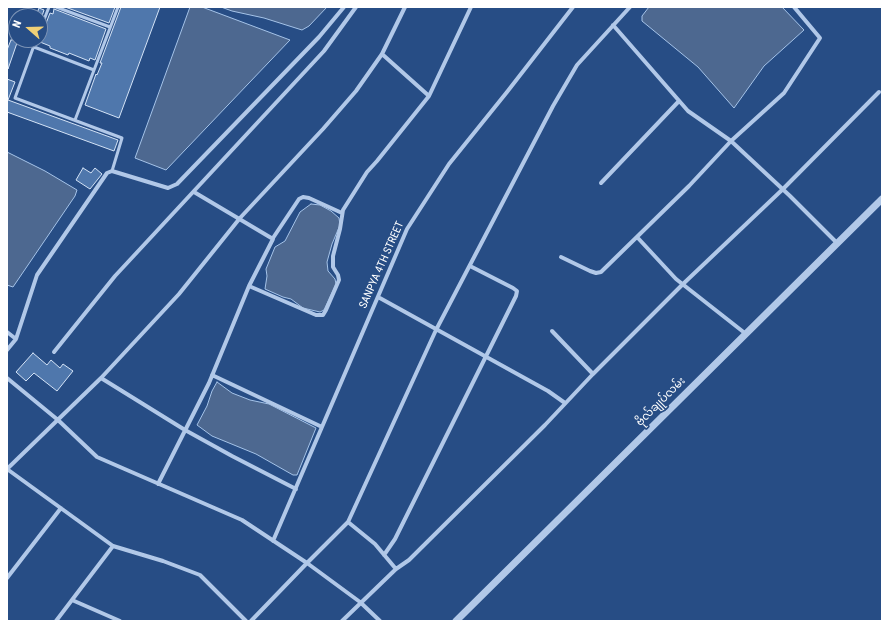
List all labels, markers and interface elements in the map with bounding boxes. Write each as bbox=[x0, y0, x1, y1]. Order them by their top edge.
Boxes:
north arrow bbox=[8, 8, 48, 48]
text: N bbox=[10, 19, 24, 29]
street label: SANPYA 4TH STREET bbox=[357, 220, 407, 310]
street label: ဗိုလ်ချုပ်လမ်း bbox=[634, 375, 688, 429]

